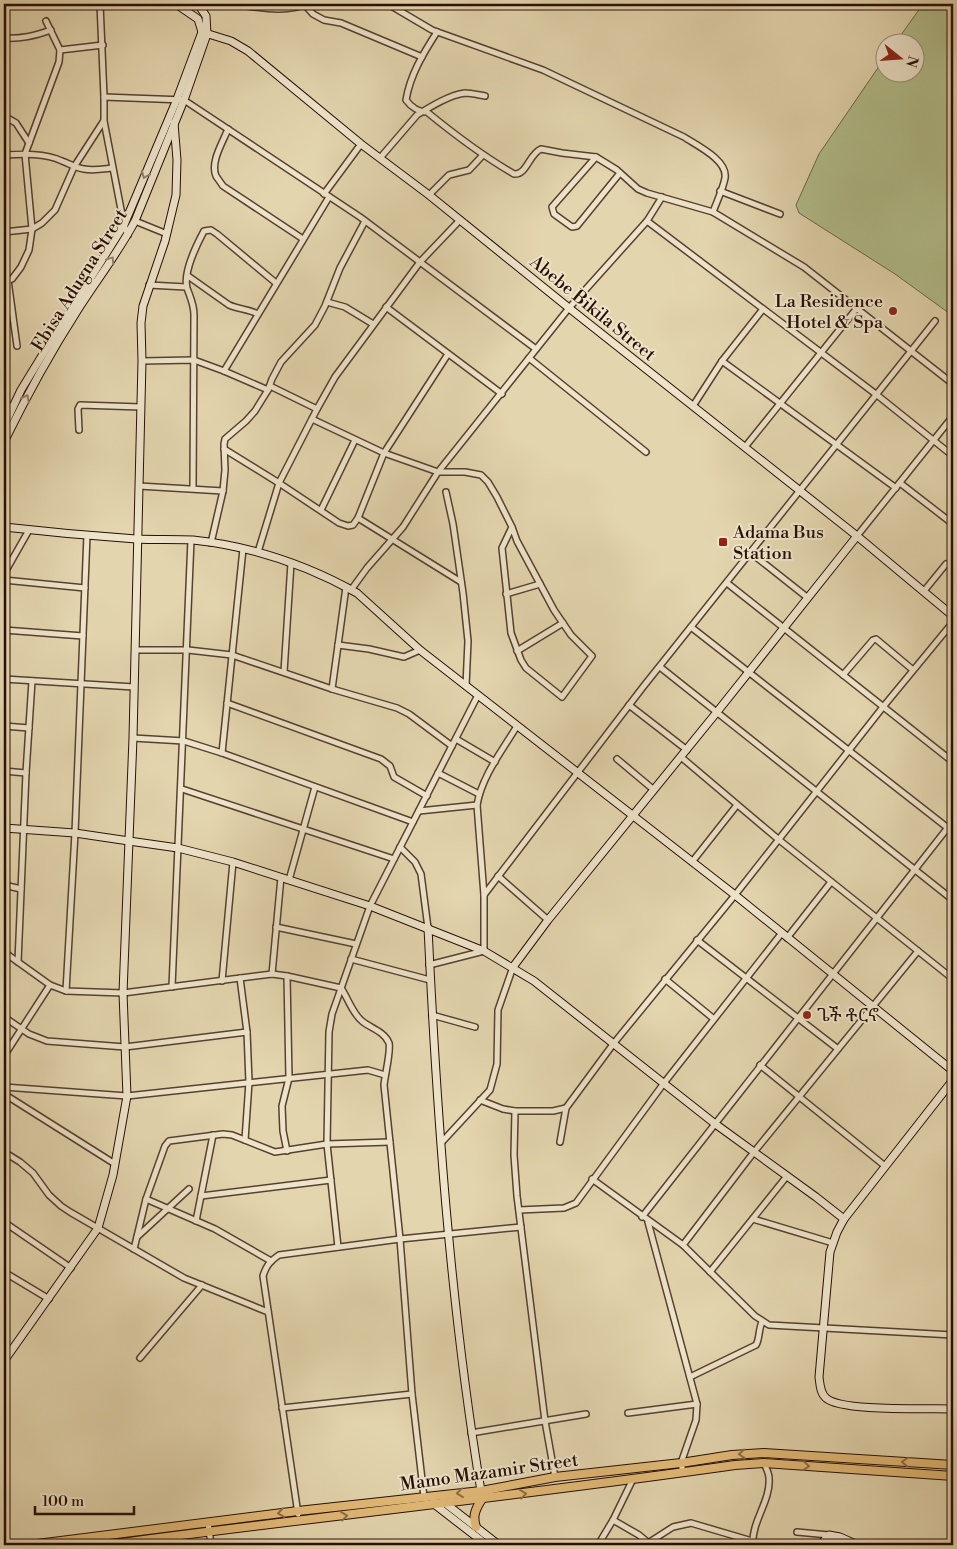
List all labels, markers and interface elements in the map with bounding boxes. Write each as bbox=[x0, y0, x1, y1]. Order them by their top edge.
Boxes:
north arrow bbox=[874, 32, 924, 82]
text: N bbox=[901, 54, 922, 69]
one-way arrow bbox=[141, 170, 152, 179]
street label: Ebisa Adugna Street bbox=[26, 204, 133, 356]
street label: Abebe Bikila Street bbox=[524, 250, 661, 367]
one-way arrow bbox=[105, 256, 114, 266]
place label: La Residence Hotel & Spa bbox=[775, 290, 884, 334]
marker: La Residence Hotel & Spa bbox=[887, 305, 899, 317]
one-way arrow bbox=[20, 395, 30, 404]
place label: Adama Bus Station bbox=[732, 521, 824, 565]
marker: Adama Bus Station bbox=[717, 536, 729, 548]
place label: ጌች ቶርኖ bbox=[817, 1004, 879, 1027]
marker: ጌች ቶርኖ bbox=[801, 1009, 813, 1021]
one-way arrow bbox=[738, 1448, 746, 1459]
street label: Mamo Mazamir Street bbox=[399, 1449, 580, 1496]
one-way arrow bbox=[900, 1457, 908, 1468]
one-way arrow bbox=[802, 1460, 810, 1471]
scale bar bbox=[35, 1484, 134, 1516]
one-way arrow bbox=[456, 1487, 464, 1498]
one-way arrow bbox=[519, 1489, 527, 1500]
text: 100 m bbox=[42, 1492, 84, 1511]
one-way arrow bbox=[277, 1507, 285, 1518]
one-way arrow bbox=[341, 1511, 349, 1522]

